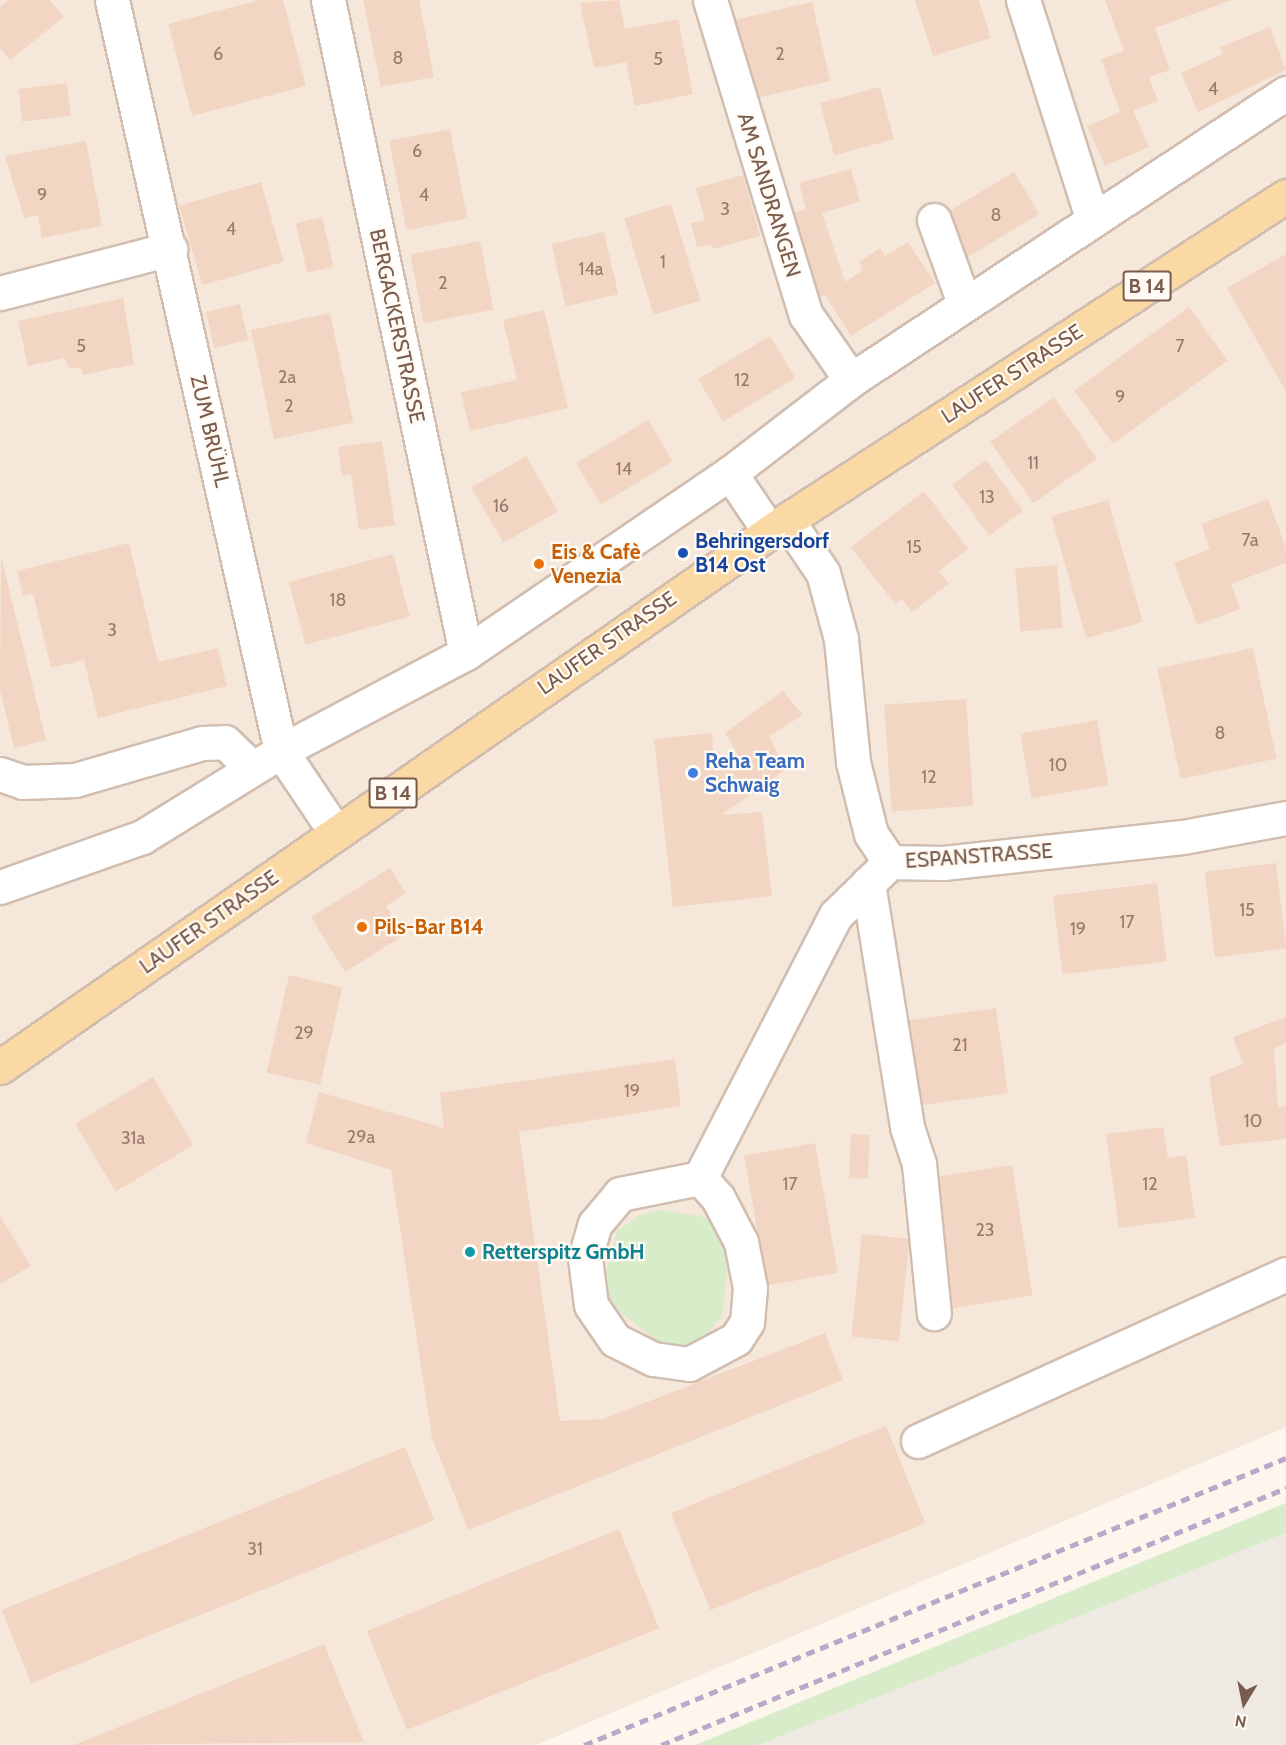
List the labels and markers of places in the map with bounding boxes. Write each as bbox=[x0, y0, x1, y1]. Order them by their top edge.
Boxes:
place label: Behringersdorf B14 Ost bbox=[695, 528, 829, 578]
place label: Eis & Cafè Venezia bbox=[551, 539, 641, 589]
marker: Behringersdorf B14 Ost bbox=[676, 546, 690, 560]
marker: Eis & Cafè Venezia bbox=[532, 557, 546, 571]
place label: Reha Team Schwaig bbox=[705, 748, 805, 798]
marker: Reha Team Schwaig bbox=[686, 766, 700, 780]
place label: Pils-Bar B14 bbox=[374, 914, 484, 940]
marker: Pils-Bar B14 bbox=[355, 920, 369, 934]
place label: Retterspitz GmbH bbox=[482, 1239, 645, 1265]
marker: Retterspitz GmbH bbox=[463, 1245, 477, 1259]

